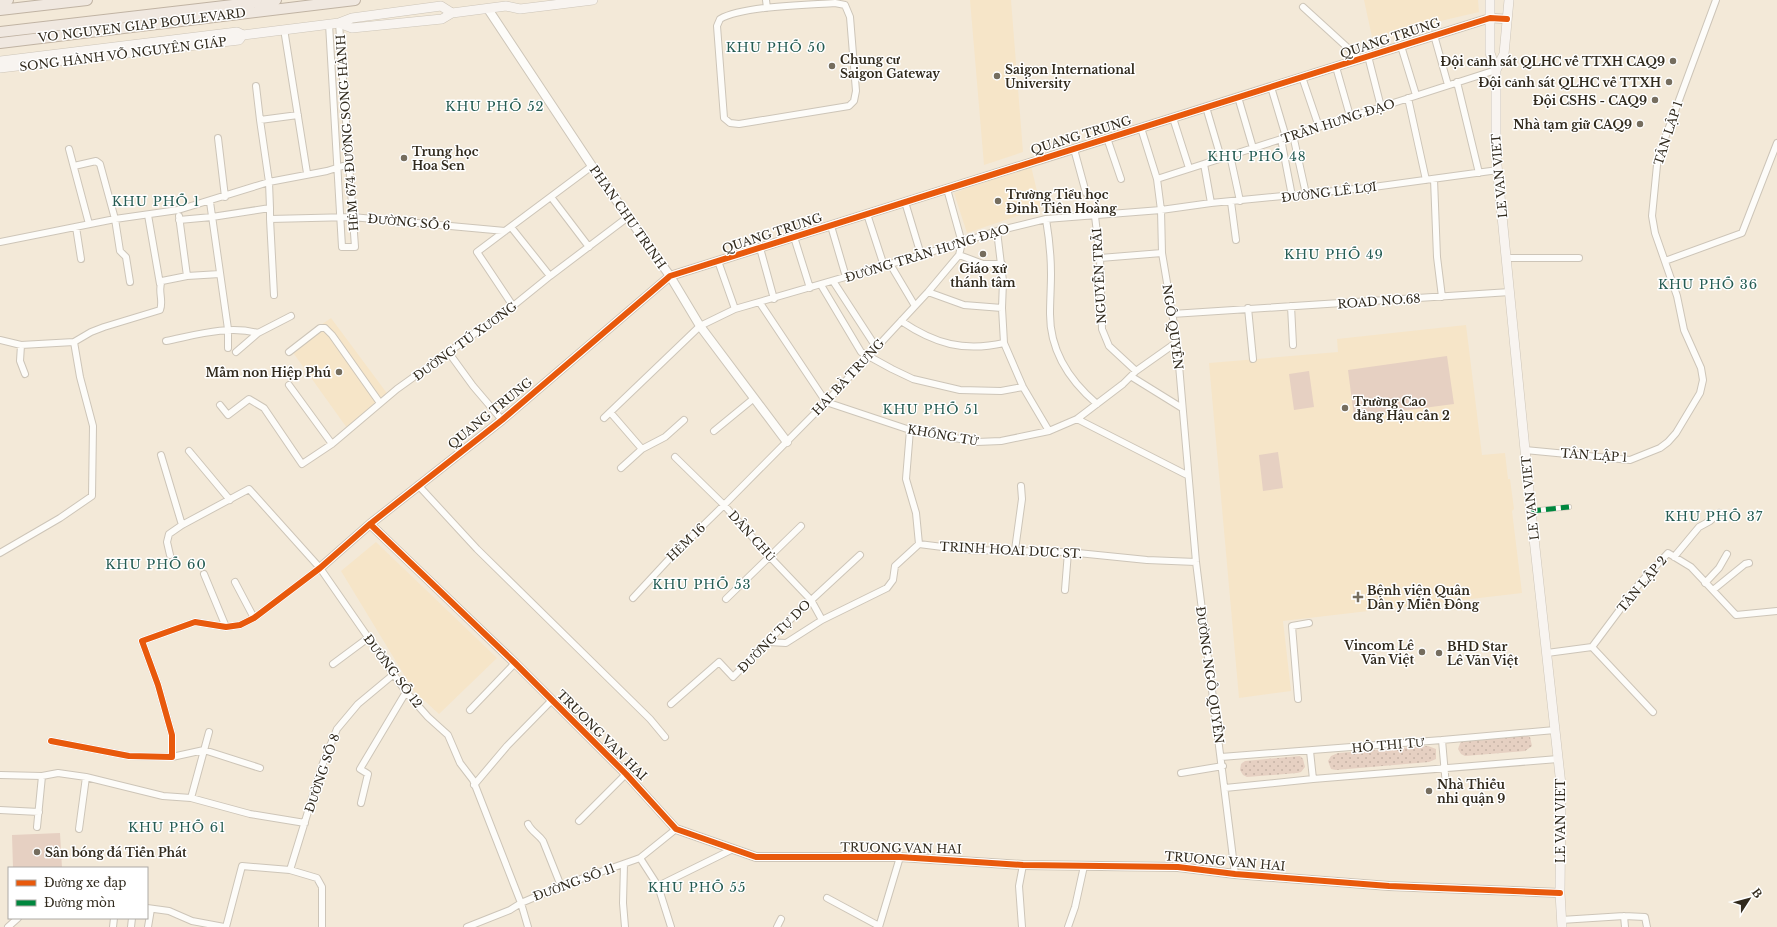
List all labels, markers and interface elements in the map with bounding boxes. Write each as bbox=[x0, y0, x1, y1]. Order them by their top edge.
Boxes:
street label: VO NGUYEN GIAP BOULEVARD bbox=[36, 5, 247, 45]
street label: QUANG TRUNG bbox=[1338, 15, 1443, 61]
street label: SONG HÀNH VÕ NGUYÊN GIÁP bbox=[18, 33, 227, 74]
street label: HẺM 674 ĐƯỜNG SONG HÀNH bbox=[332, 34, 361, 232]
district label: KHU PHỐ 50 bbox=[726, 39, 826, 56]
place label: Chung cư Saigon Gateway bbox=[840, 52, 940, 81]
place label: Đội cảnh sát QLHC về TTXH CAQ9 bbox=[1440, 54, 1665, 69]
marker: Đội cảnh sát QLHC về TTXH CAQ9 bbox=[1668, 56, 1678, 66]
marker: Chung cư Saigon Gateway bbox=[827, 61, 837, 71]
place label: Saigon International University bbox=[1005, 62, 1136, 91]
marker: Saigon International University bbox=[992, 71, 1002, 81]
place label: Đội cảnh sát QLHC về TTXH bbox=[1478, 75, 1661, 90]
marker: Đội cảnh sát QLHC về TTXH bbox=[1664, 77, 1674, 87]
place label: Đội CSHS - CAQ9 bbox=[1533, 93, 1647, 108]
street label: TRẦN HƯNG ĐẠO bbox=[1279, 95, 1397, 146]
marker: Đội CSHS - CAQ9 bbox=[1650, 95, 1660, 105]
district label: KHU PHỐ 52 bbox=[445, 98, 545, 115]
street label: TÂN LẬP 1 bbox=[1650, 99, 1685, 167]
street label: QUANG TRUNG bbox=[1029, 112, 1134, 157]
place label: Nhà tạm giữ CAQ9 bbox=[1513, 117, 1632, 132]
marker: Nhà tạm giữ CAQ9 bbox=[1635, 119, 1645, 129]
street label: LE VAN VIET bbox=[1488, 133, 1510, 219]
place label: Trung học Hoa Sen bbox=[412, 144, 479, 173]
district label: KHU PHỐ 48 bbox=[1207, 148, 1307, 165]
marker: Trung học Hoa Sen bbox=[399, 153, 409, 163]
street label: PHAN CHU TRINH bbox=[587, 162, 669, 272]
street label: ĐƯỜNG LÊ LỢI bbox=[1280, 178, 1378, 205]
place label: Trường Tiểu học Đinh Tiên Hoàng bbox=[1006, 187, 1117, 216]
district label: KHU PHỐ 1 bbox=[112, 193, 200, 210]
marker: Trường Tiểu học Đinh Tiên Hoàng bbox=[993, 196, 1003, 206]
street label: ĐƯỜNG SỐ 6 bbox=[367, 210, 451, 233]
street label: QUANG TRUNG bbox=[720, 210, 825, 256]
street label: ĐƯỜNG TRẦN HƯNG ĐẠO bbox=[843, 220, 1011, 285]
street label: NGUYỄN TRÃI bbox=[1088, 228, 1109, 324]
district label: KHU PHỐ 49 bbox=[1284, 246, 1384, 263]
marker: Giáo xứ thánh tâm bbox=[978, 249, 988, 259]
place label: Giáo xứ thánh tâm bbox=[950, 261, 1016, 290]
district label: KHU PHỐ 36 bbox=[1658, 276, 1758, 293]
street label: NGÔ QUYỀN bbox=[1160, 283, 1187, 371]
street label: ROAD NO.68 bbox=[1337, 291, 1421, 311]
street label: ĐƯỜNG TÚ XƯƠNG bbox=[410, 297, 520, 384]
street label: HAI BÀ TRƯNG bbox=[808, 335, 888, 418]
place label: Mầm non Hiệp Phú bbox=[205, 365, 331, 380]
marker: Mầm non Hiệp Phú bbox=[334, 367, 344, 377]
street label: QUANG TRUNG bbox=[445, 374, 536, 452]
place label: Trường Cao đẳng Hậu cần 2 bbox=[1353, 394, 1450, 423]
district label: KHU PHỐ 51 bbox=[882, 401, 980, 418]
marker: Trường Cao đẳng Hậu cần 2 bbox=[1340, 403, 1350, 413]
street label: KHỔNG TỬ bbox=[906, 421, 980, 449]
street label: TÂN LẬP 1 bbox=[1560, 444, 1628, 465]
street label: LE VAN VIET bbox=[1518, 455, 1542, 541]
street label: DÂN CHỦ bbox=[725, 507, 780, 565]
district label: KHU PHỐ 37 bbox=[1665, 508, 1763, 525]
street label: HẺM 16 bbox=[664, 520, 709, 564]
street label: TRINH HOAI DUC ST. bbox=[939, 539, 1083, 561]
street label: TÂN LẬP 2 bbox=[1613, 552, 1670, 615]
district label: KHU PHỐ 60 bbox=[105, 556, 207, 573]
district label: KHU PHỐ 53 bbox=[652, 576, 752, 593]
place label: Bệnh viện Quân Dân y Miền Đông bbox=[1367, 583, 1480, 612]
marker: Bệnh viện Quân Dân y Miền Đông bbox=[1352, 591, 1364, 603]
street label: ĐƯỜNG TỰ DO bbox=[734, 596, 814, 676]
street label: ĐƯỜNG NGÔ QUYỀN bbox=[1193, 605, 1228, 745]
street label: ĐƯỜNG SỐ 12 bbox=[360, 631, 426, 711]
place label: Vincom Lê Văn Việt bbox=[1343, 638, 1414, 667]
place label: BHD Star Lê Văn Việt bbox=[1447, 639, 1519, 668]
marker: Vincom Lê Văn Việt bbox=[1417, 647, 1427, 657]
marker: BHD Star Lê Văn Việt bbox=[1434, 648, 1444, 658]
street label: TRUONG VAN HAI bbox=[554, 687, 650, 783]
street label: ĐƯỜNG SỐ 8 bbox=[301, 731, 343, 815]
street label: HỒ THỊ TƯ bbox=[1351, 733, 1426, 756]
place label: Nhà Thiếu nhi quận 9 bbox=[1437, 777, 1505, 806]
street label: LE VAN VIET bbox=[1553, 778, 1568, 863]
marker: Nhà Thiếu nhi quận 9 bbox=[1424, 786, 1434, 796]
district label: KHU PHỐ 61 bbox=[128, 819, 226, 836]
street label: TRUONG VAN HAI bbox=[840, 839, 962, 857]
place label: Sân bóng đá Tiến Phát bbox=[45, 845, 187, 860]
marker: Sân bóng đá Tiến Phát bbox=[32, 847, 42, 857]
street label: TRUONG VAN HAI bbox=[1164, 848, 1286, 874]
street label: ĐƯỜNG SỐ 11 bbox=[531, 859, 617, 904]
legend bbox=[8, 867, 148, 919]
text: Đường xe đạp bbox=[44, 875, 126, 890]
district label: KHU PHỐ 55 bbox=[648, 879, 746, 896]
north arrow bbox=[1729, 879, 1769, 919]
text: B bbox=[1749, 885, 1765, 901]
text: Đường mòn bbox=[44, 895, 115, 910]

